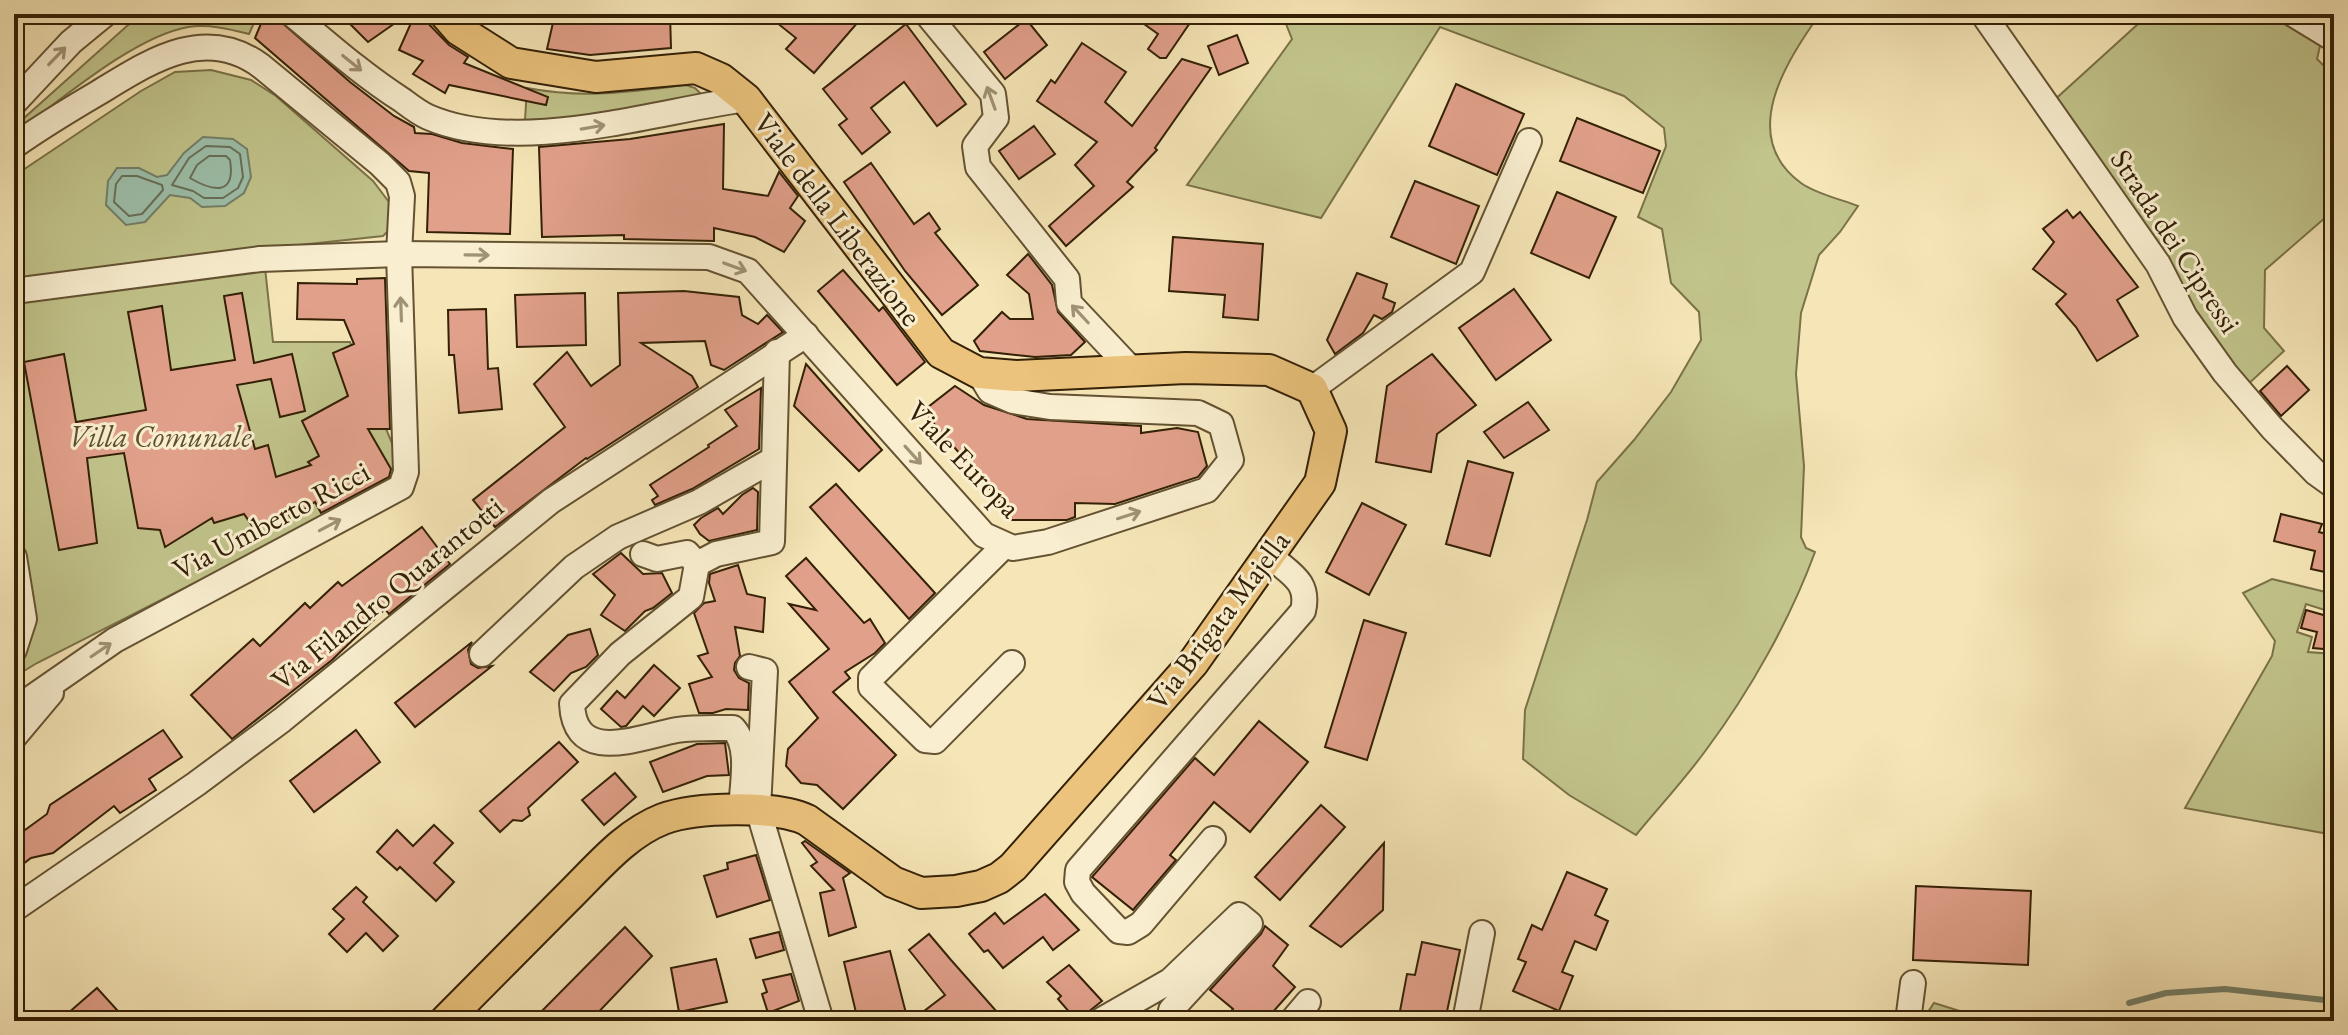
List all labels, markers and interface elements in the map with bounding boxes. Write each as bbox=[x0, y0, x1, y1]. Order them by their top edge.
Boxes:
one-way arrow bbox=[47, 47, 66, 66]
one-way arrow bbox=[342, 54, 362, 72]
one-way arrow bbox=[982, 87, 997, 111]
street label: Viale della Liberazione bbox=[745, 104, 931, 334]
one-way arrow bbox=[580, 118, 605, 133]
street label: Strada dei Cipressi bbox=[2102, 142, 2250, 340]
one-way arrow bbox=[463, 247, 490, 263]
one-way arrow bbox=[722, 260, 747, 275]
one-way arrow bbox=[393, 296, 408, 323]
one-way arrow bbox=[1071, 305, 1089, 325]
street label: Viale Europa bbox=[898, 392, 1030, 526]
park label: Villa Comunale bbox=[69, 417, 252, 456]
one-way arrow bbox=[903, 444, 921, 464]
street label: Via Umberto Ricci bbox=[166, 452, 376, 588]
street label: Via Filandro Quarantotti bbox=[263, 487, 511, 699]
one-way arrow bbox=[1116, 507, 1141, 522]
one-way arrow bbox=[317, 517, 341, 533]
street label: Via Brigata Majella bbox=[1138, 522, 1298, 718]
one-way arrow bbox=[90, 642, 112, 658]

